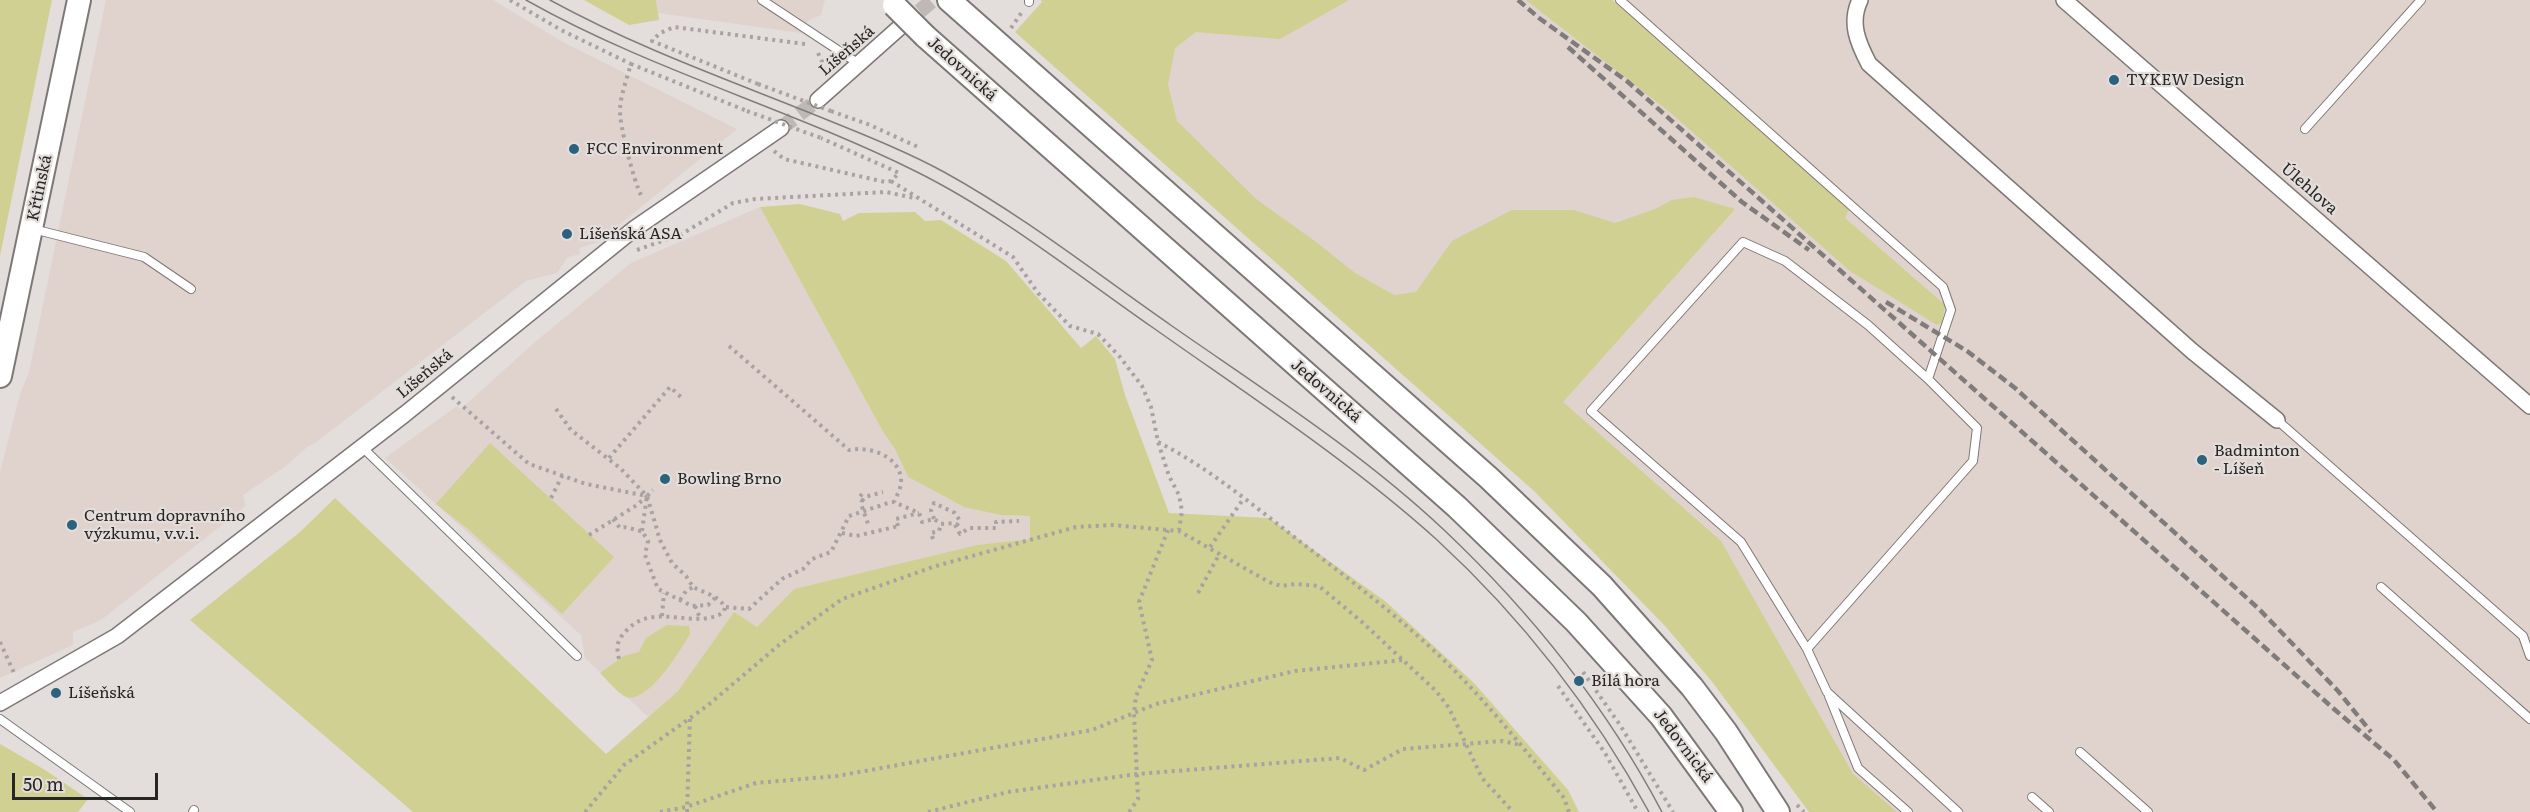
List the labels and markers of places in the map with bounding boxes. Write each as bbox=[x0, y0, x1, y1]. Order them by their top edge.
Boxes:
place label: TYKEW Design bbox=[2126, 70, 2245, 90]
marker: TYKEW Design bbox=[2107, 73, 2121, 87]
place label: FCC Environment bbox=[586, 139, 723, 159]
marker: FCC Environment bbox=[567, 142, 581, 156]
place label: Líšeňská ASA bbox=[579, 224, 682, 244]
marker: Líšeňská ASA bbox=[560, 227, 574, 241]
place label: Badminton - Líšeň bbox=[2214, 441, 2300, 479]
marker: Badminton - Líšeň bbox=[2195, 453, 2209, 467]
place label: Bowling Brno bbox=[677, 469, 782, 489]
marker: Bowling Brno bbox=[658, 472, 672, 486]
place label: Centrum dopravního výzkumu, v.v.i. bbox=[84, 506, 245, 544]
marker: Centrum dopravního výzkumu, v.v.i. bbox=[65, 518, 79, 532]
place label: Bílá hora bbox=[1591, 671, 1660, 691]
marker: Bílá hora bbox=[1572, 674, 1586, 688]
place label: Líšeňská bbox=[68, 683, 135, 703]
marker: Líšeňská bbox=[49, 686, 63, 700]

